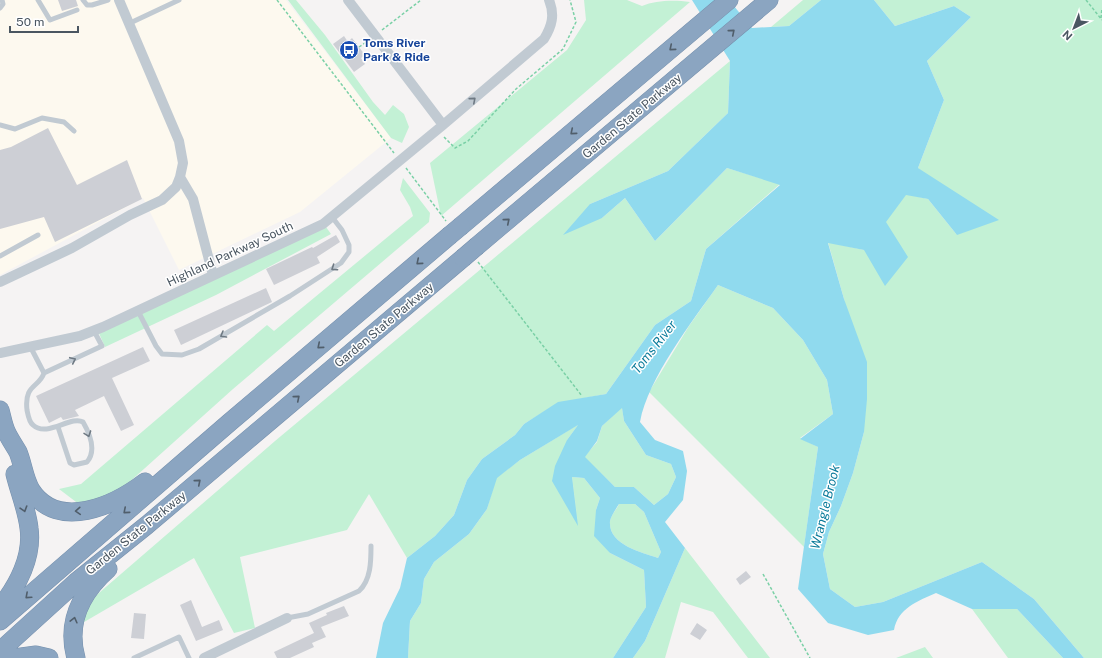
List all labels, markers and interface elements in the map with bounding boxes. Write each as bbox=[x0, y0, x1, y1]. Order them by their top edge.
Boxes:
scale bar bbox=[10, 8, 78, 34]
north arrow bbox=[1054, 8, 1094, 48]
text: 50 m bbox=[16, 15, 44, 29]
text: N bbox=[1060, 28, 1075, 43]
one-way arrow bbox=[727, 29, 734, 36]
place label: Toms River Park & Ride bbox=[363, 36, 430, 64]
bus stop icon: Toms River Park & Ride bbox=[338, 39, 360, 61]
one-way arrow bbox=[669, 43, 677, 50]
street label: Garden State Parkway bbox=[580, 70, 685, 161]
one-way arrow bbox=[468, 98, 475, 105]
one-way arrow bbox=[570, 127, 577, 134]
street label: Highland Parkway South bbox=[165, 219, 295, 289]
one-way arrow bbox=[502, 219, 509, 226]
one-way arrow bbox=[416, 257, 424, 264]
one-way arrow bbox=[331, 263, 338, 271]
street label: Garden State Parkway bbox=[332, 279, 437, 370]
water label: Toms River bbox=[629, 317, 679, 377]
one-way arrow bbox=[220, 330, 227, 337]
one-way arrow bbox=[317, 341, 325, 348]
one-way arrow bbox=[69, 357, 76, 365]
one-way arrow bbox=[293, 396, 300, 403]
one-way arrow bbox=[83, 430, 92, 437]
water label: Wrangle Brook bbox=[807, 463, 843, 551]
one-way arrow bbox=[193, 479, 201, 486]
street label: Garden State Parkway bbox=[83, 488, 189, 578]
one-way arrow bbox=[19, 505, 28, 512]
one-way arrow bbox=[75, 507, 81, 516]
one-way arrow bbox=[124, 507, 131, 514]
one-way arrow bbox=[25, 592, 33, 599]
one-way arrow bbox=[70, 616, 78, 623]

